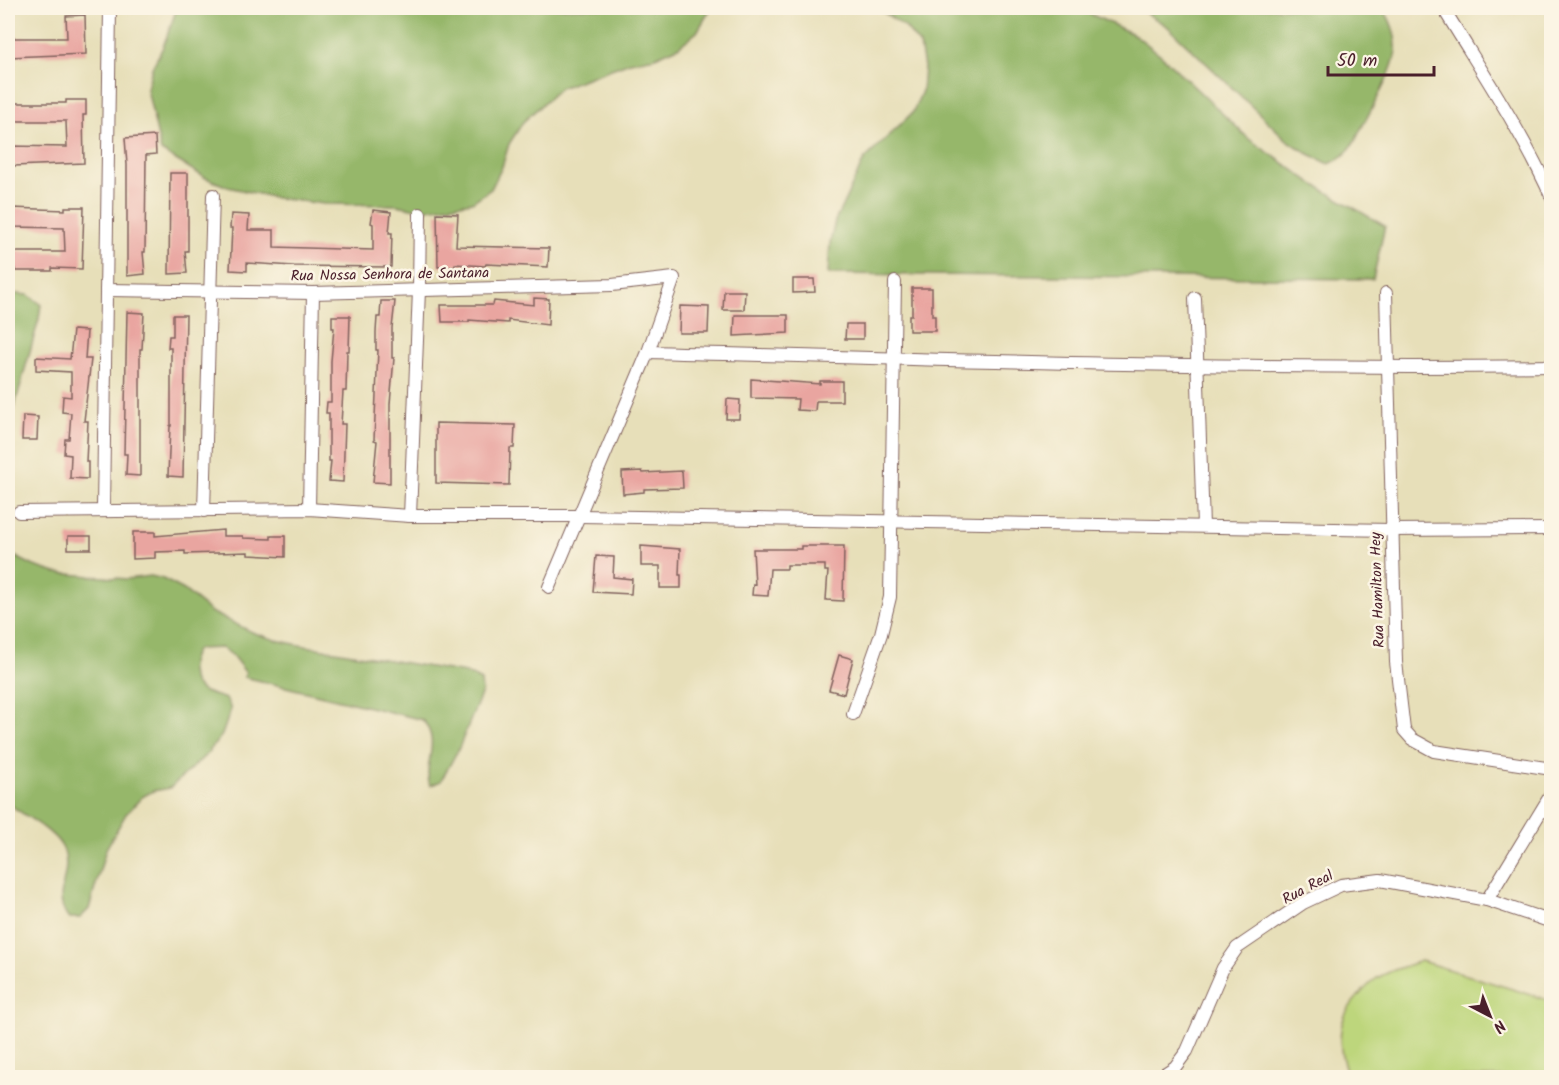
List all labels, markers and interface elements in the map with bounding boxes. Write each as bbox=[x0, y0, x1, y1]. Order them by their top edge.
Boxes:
scale bar bbox=[1328, 39, 1434, 77]
text: 50 m bbox=[1337, 47, 1377, 76]
street label: Rua Nossa Senhora de Santana bbox=[291, 261, 489, 289]
street label: Rua Hamilton Hey bbox=[1364, 531, 1392, 648]
street label: Rua Real bbox=[1278, 864, 1338, 912]
north arrow bbox=[1460, 986, 1520, 1046]
text: N bbox=[1487, 1013, 1511, 1039]

